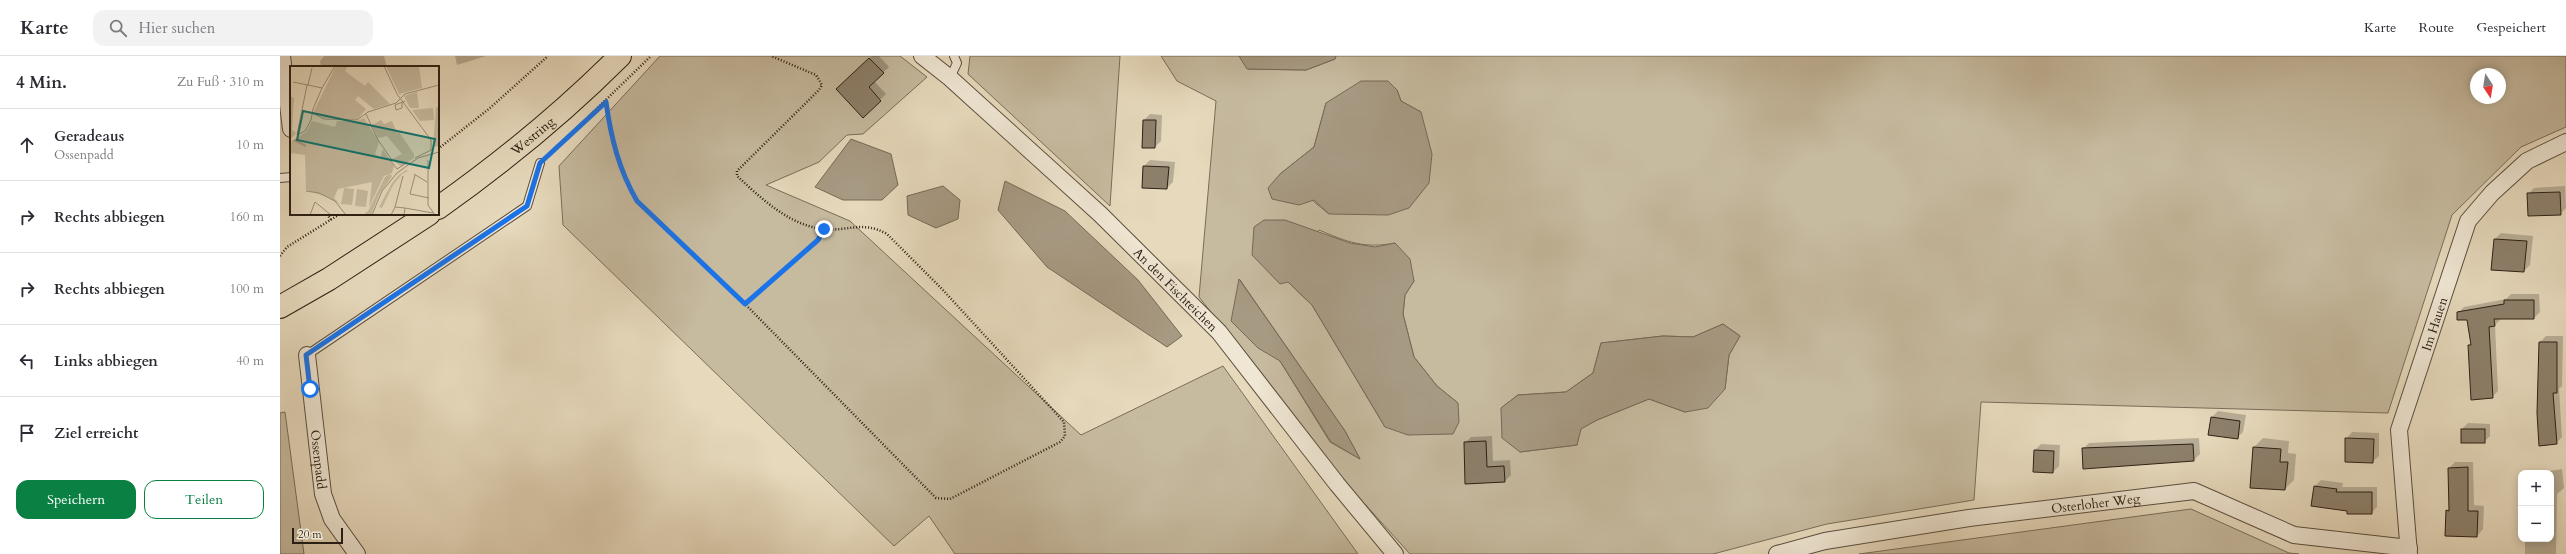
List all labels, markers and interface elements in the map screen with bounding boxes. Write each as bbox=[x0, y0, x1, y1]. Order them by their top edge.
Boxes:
search box bbox=[93, 10, 373, 46]
text: Karte bbox=[20, 15, 69, 41]
icon: search bbox=[107, 17, 129, 39]
text: Hier suchen bbox=[139, 18, 215, 38]
text: Karte bbox=[2364, 18, 2396, 37]
text: Route bbox=[2418, 18, 2454, 37]
text: Gespeichert bbox=[2476, 18, 2546, 37]
inset map bbox=[290, 66, 439, 215]
north arrow bbox=[2470, 68, 2506, 104]
text: 4 Min. bbox=[16, 71, 67, 94]
text: Zu Fuß · 310 m bbox=[177, 73, 264, 91]
street label: Westring bbox=[507, 112, 559, 160]
text: Geradeaus bbox=[54, 126, 124, 146]
icon: ahead bbox=[16, 134, 38, 156]
text: 10 m bbox=[236, 136, 264, 154]
text: Ossenpadd bbox=[54, 146, 114, 164]
icon: right bbox=[16, 206, 38, 228]
text: Rechts abbiegen bbox=[54, 207, 165, 227]
text: 160 m bbox=[230, 208, 264, 226]
route end bbox=[815, 220, 833, 238]
street label: An den Fischteichen bbox=[1129, 244, 1222, 336]
icon: right bbox=[16, 278, 38, 300]
text: Rechts abbiegen bbox=[54, 279, 165, 299]
text: 100 m bbox=[230, 280, 264, 298]
street label: Im Hauen bbox=[2418, 294, 2452, 354]
icon: left bbox=[16, 350, 38, 372]
text: Links abbiegen bbox=[54, 351, 158, 371]
text: 40 m bbox=[236, 352, 264, 370]
route start bbox=[301, 380, 319, 398]
icon: arrive bbox=[16, 422, 38, 444]
text: Ziel erreicht bbox=[54, 423, 138, 443]
street label: Ossenpadd bbox=[306, 429, 330, 490]
map controls bbox=[2518, 470, 2554, 542]
button: + bbox=[2518, 470, 2554, 506]
button: Speichern bbox=[16, 480, 136, 519]
button: Teilen bbox=[144, 480, 264, 519]
street label: Osterloher Weg bbox=[2050, 489, 2142, 518]
button: − bbox=[2518, 506, 2554, 542]
scale bar bbox=[292, 526, 343, 545]
text: 20 m bbox=[298, 527, 322, 542]

